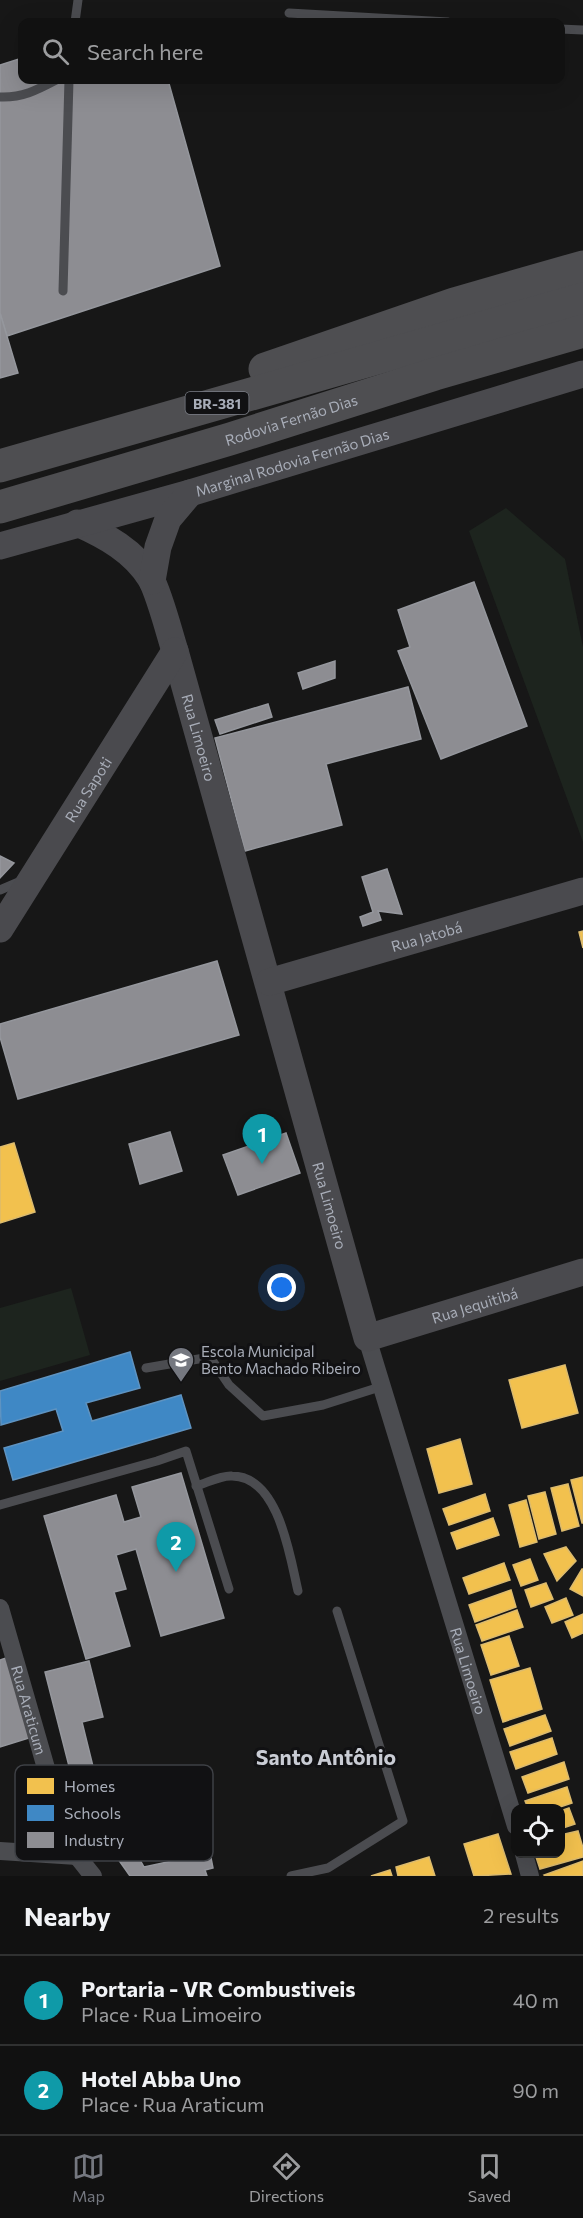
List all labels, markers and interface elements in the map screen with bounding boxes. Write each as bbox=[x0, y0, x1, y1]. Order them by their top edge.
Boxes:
search box bbox=[18, 18, 565, 84]
icon: search bbox=[39, 35, 72, 68]
text: Search here bbox=[87, 38, 203, 65]
street label: Rodovia Fernão Dias bbox=[223, 390, 360, 449]
road number: BR-381 bbox=[186, 392, 248, 414]
street label: Marginal Rodovia Fernão Dias bbox=[193, 424, 391, 500]
street label: Rua Limoeiro bbox=[178, 692, 220, 783]
street label: Rua Sapoti bbox=[61, 753, 115, 825]
street label: Rua Jatobá bbox=[389, 918, 464, 955]
pin: 1 bbox=[242, 1114, 282, 1164]
street label: Rua Limoeiro bbox=[309, 1160, 351, 1251]
your location bbox=[267, 1273, 296, 1302]
street label: Rua Jequitibá bbox=[429, 1284, 520, 1327]
place label: Escola Municipal Bento Machado Ribeiro bbox=[201, 1342, 361, 1377]
school or university icon: Escola Municipal Bento Machado Ribeiro bbox=[166, 1345, 196, 1383]
pin: 2 bbox=[156, 1522, 195, 1572]
street label: Rua Limoeiro bbox=[447, 1625, 490, 1717]
street label: Rua Araticum bbox=[8, 1663, 51, 1757]
district label: Santo Antônio bbox=[256, 1744, 396, 1769]
legend bbox=[15, 1765, 213, 1861]
text: Homes bbox=[64, 1776, 115, 1795]
text: Schools bbox=[64, 1803, 121, 1822]
map controls bbox=[511, 1804, 565, 1858]
button: locate bbox=[511, 1804, 565, 1858]
text: Industry bbox=[64, 1830, 124, 1849]
text: Nearby bbox=[24, 1900, 111, 1931]
text: 2 results bbox=[483, 1903, 559, 1927]
text: Portaria - VR Combustiveis bbox=[81, 1975, 356, 2002]
text: 1 bbox=[39, 1988, 48, 2012]
text: 40 m bbox=[513, 1988, 559, 2012]
text: Place · Rua Limoeiro bbox=[81, 2002, 262, 2026]
text: Hotel Abba Uno bbox=[81, 2065, 241, 2092]
text: 2 bbox=[38, 2078, 49, 2102]
text: 90 m bbox=[513, 2078, 559, 2102]
text: Place · Rua Araticum bbox=[81, 2092, 265, 2116]
tab: Map bbox=[72, 2150, 105, 2205]
tab: Directions bbox=[249, 2150, 324, 2205]
tab: Saved bbox=[468, 2150, 511, 2205]

